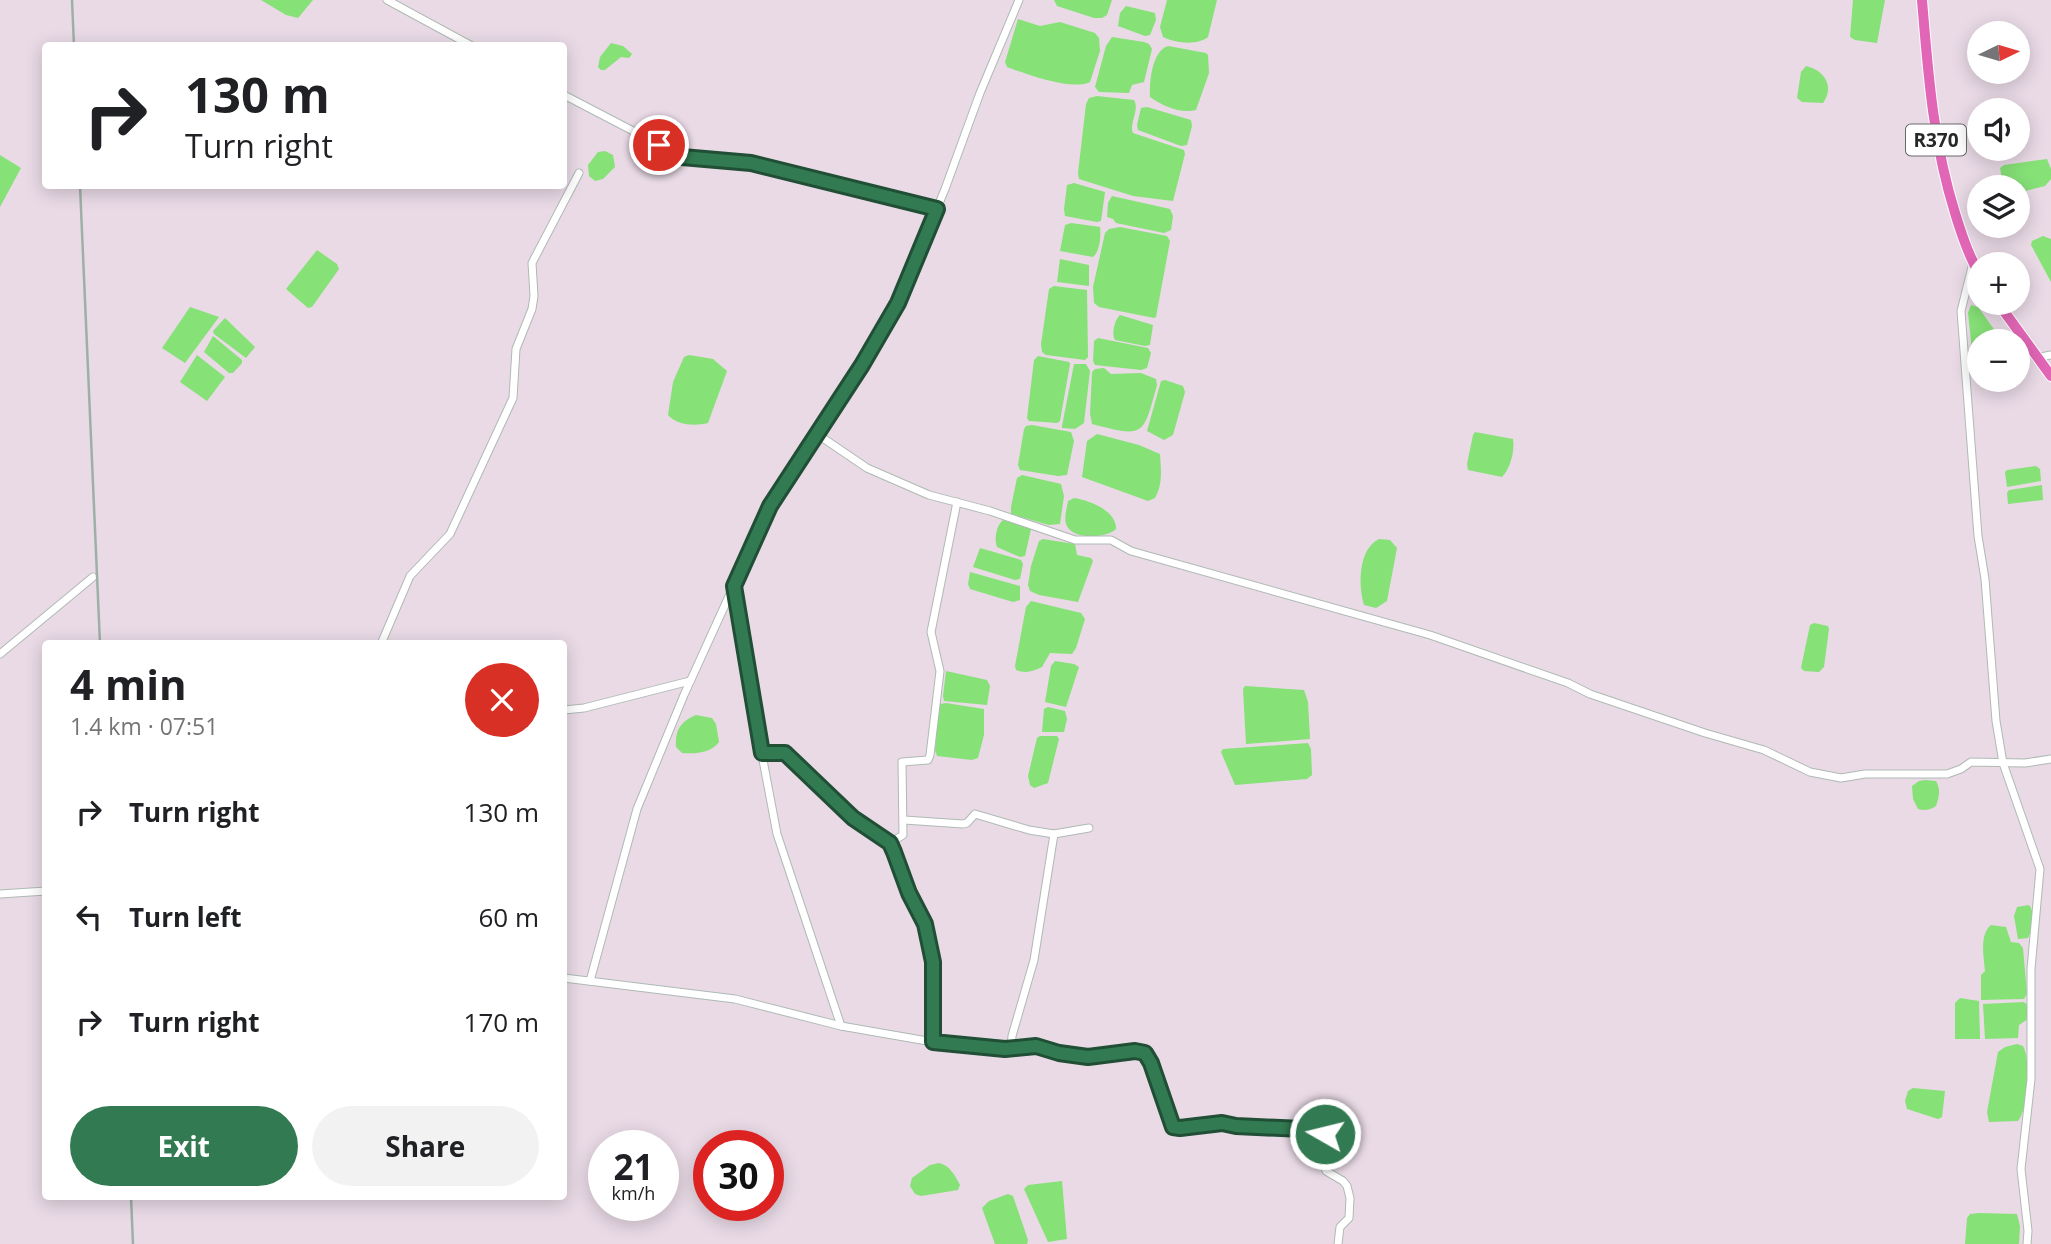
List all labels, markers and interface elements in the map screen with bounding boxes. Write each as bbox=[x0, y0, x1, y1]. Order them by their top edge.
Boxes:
north arrow bbox=[1967, 21, 2030, 84]
map controls bbox=[1967, 21, 2030, 392]
text: 130 m bbox=[185, 61, 330, 127]
icon: right bbox=[70, 70, 161, 161]
button: sound bbox=[1967, 98, 2030, 161]
pin bbox=[629, 115, 689, 175]
text: Turn right bbox=[185, 124, 333, 167]
road number: R370 bbox=[1906, 124, 1966, 156]
icon: arrive bbox=[640, 126, 678, 164]
button: layers bbox=[1967, 175, 2030, 238]
button: + bbox=[1967, 252, 2030, 315]
button: − bbox=[1967, 329, 2030, 392]
text: 4 min bbox=[70, 655, 187, 712]
button: close bbox=[465, 663, 539, 737]
text: 1.4 km · 07:51 bbox=[70, 710, 218, 742]
icon: right bbox=[70, 793, 108, 831]
text: Turn right bbox=[129, 794, 260, 830]
text: 130 m bbox=[464, 794, 539, 830]
icon: left bbox=[70, 898, 108, 936]
text: Turn left bbox=[129, 899, 241, 935]
text: 60 m bbox=[478, 899, 539, 935]
icon: right bbox=[70, 1003, 108, 1041]
text: Turn right bbox=[129, 1004, 260, 1040]
text: 170 m bbox=[464, 1004, 539, 1040]
position arrow bbox=[1288, 1097, 1362, 1171]
button: Exit bbox=[70, 1106, 298, 1186]
button: Share bbox=[312, 1106, 539, 1186]
speed limit sign: 30 bbox=[693, 1130, 784, 1221]
text: 21 bbox=[613, 1143, 654, 1190]
text: km/h bbox=[612, 1181, 655, 1205]

